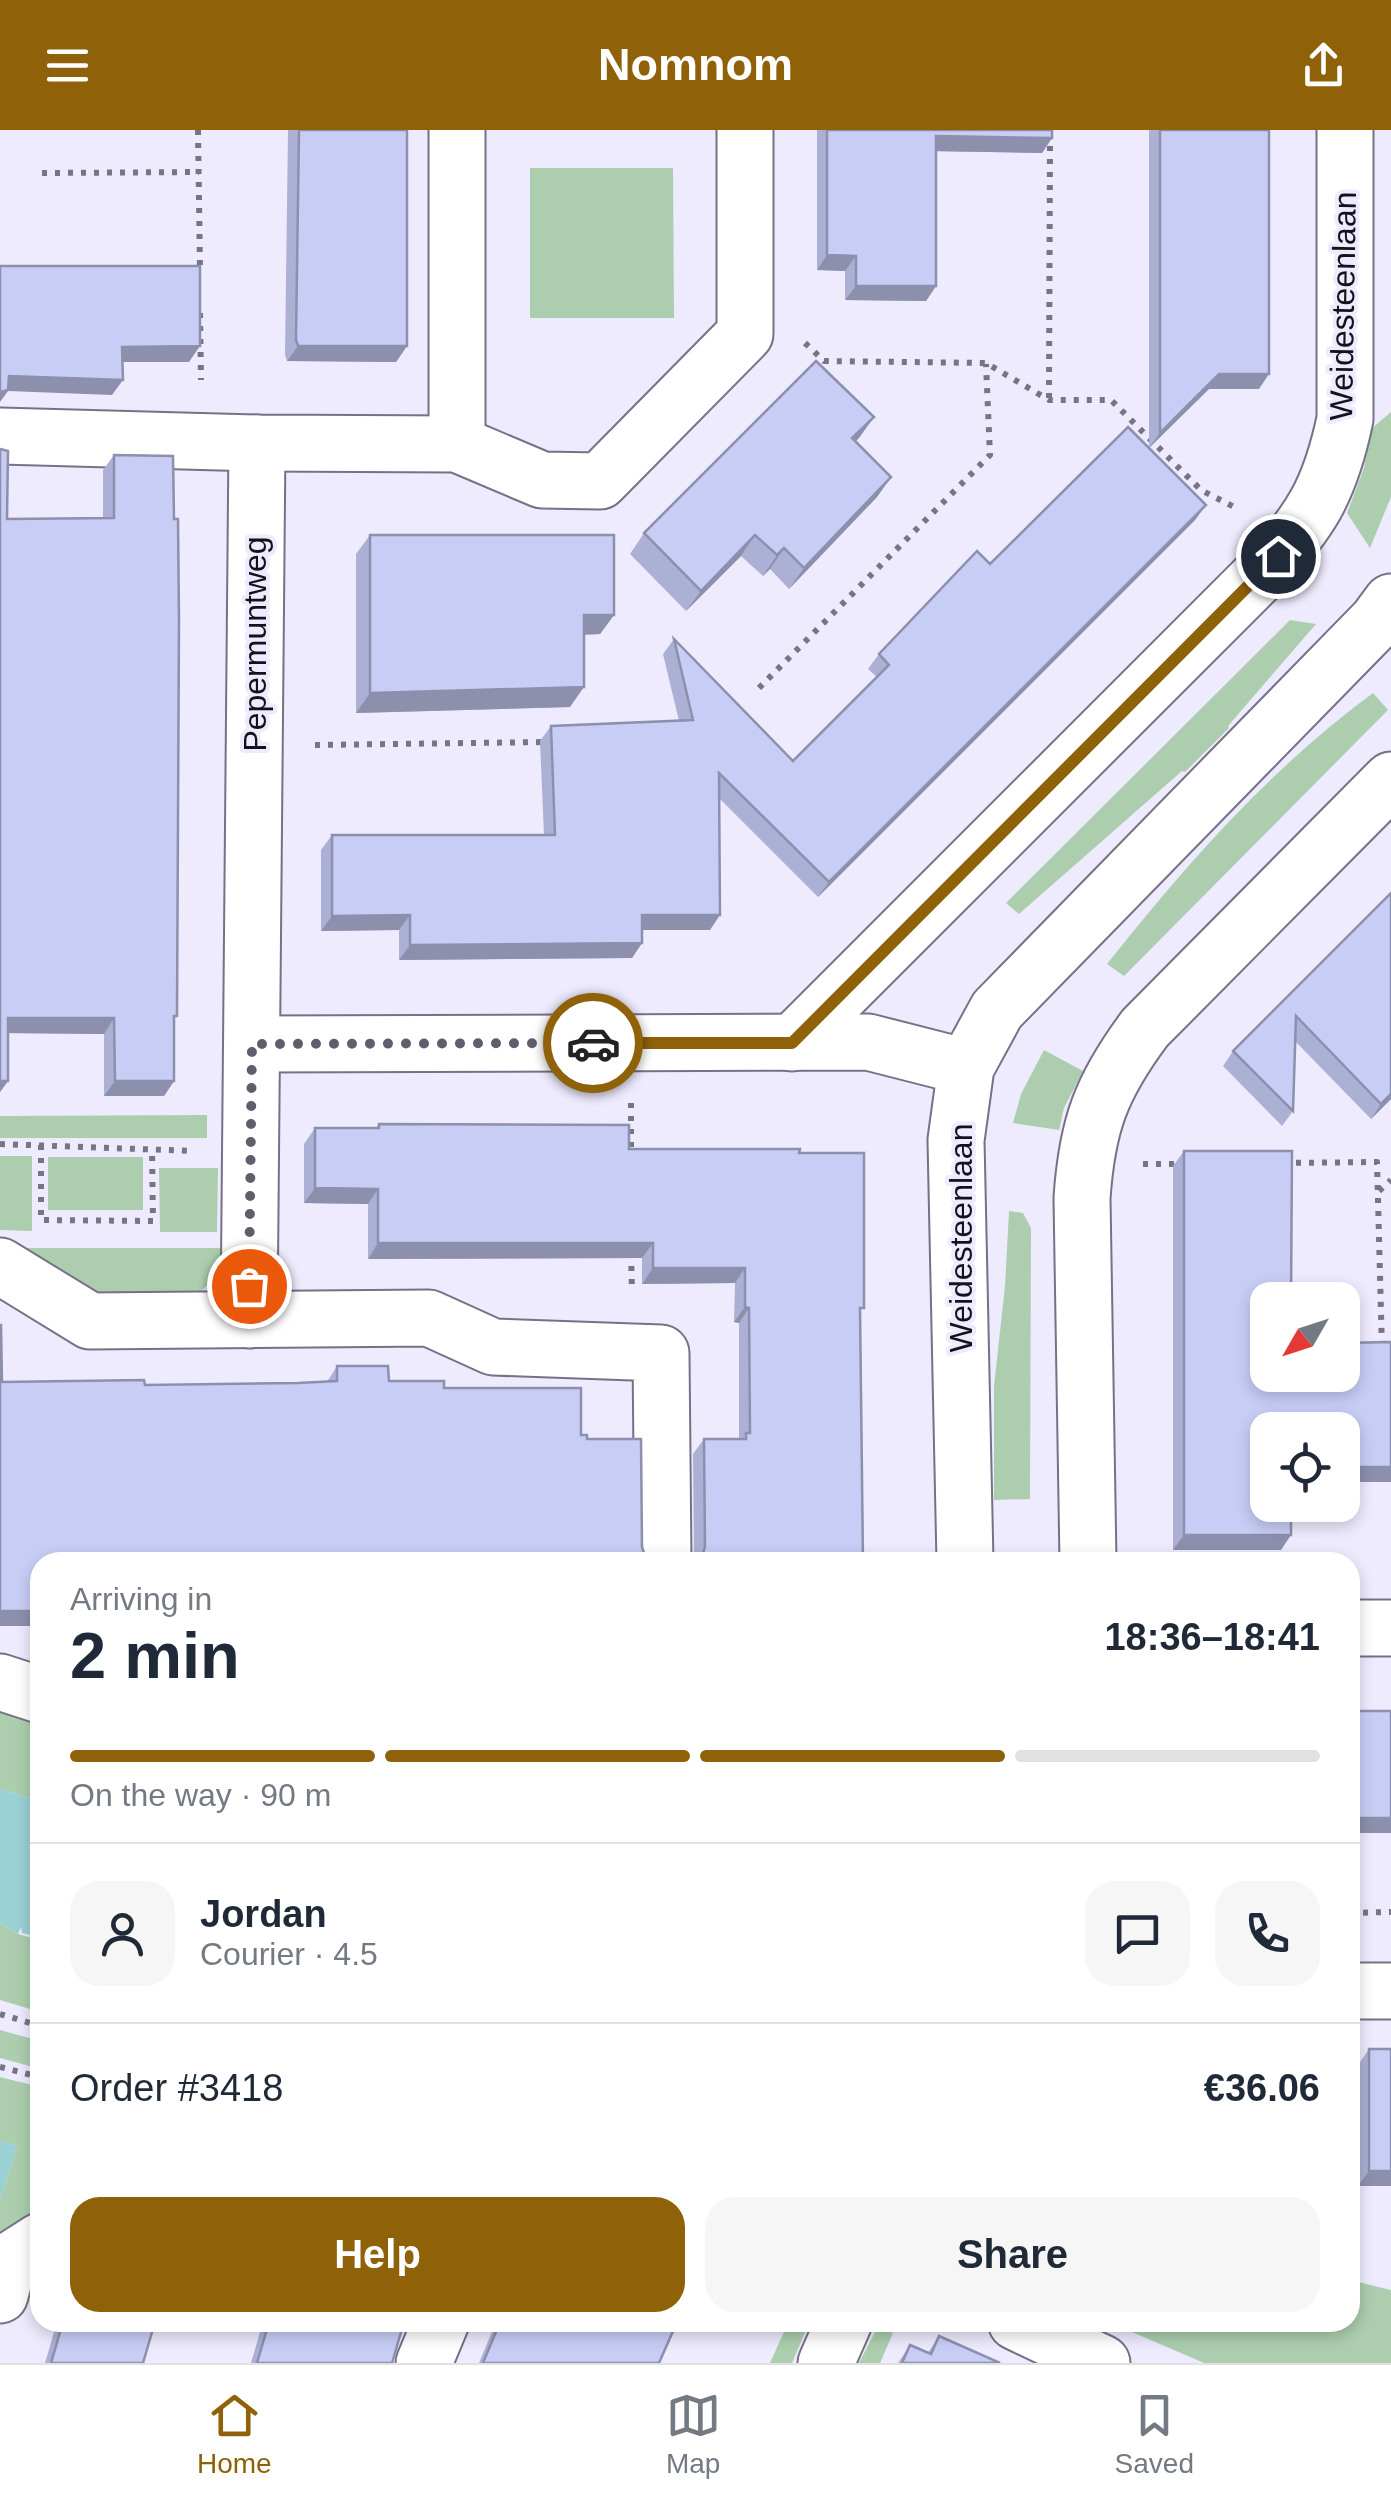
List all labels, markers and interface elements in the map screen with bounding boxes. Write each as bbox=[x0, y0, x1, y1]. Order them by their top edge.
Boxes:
icon: menu bbox=[40, 38, 95, 93]
icon: share bbox=[1296, 38, 1351, 93]
text: Nomnom bbox=[598, 39, 793, 90]
street label: Weidesteenlaan bbox=[1323, 191, 1363, 421]
pin bbox=[1236, 514, 1321, 599]
icon: home bbox=[1251, 529, 1306, 584]
street label: Pepermuntweg bbox=[237, 536, 273, 752]
courier bbox=[543, 993, 643, 1093]
icon: car bbox=[566, 1016, 621, 1071]
street label: Weidesteenlaan bbox=[943, 1124, 979, 1352]
pin bbox=[207, 1244, 292, 1329]
icon: bag bbox=[222, 1259, 277, 1314]
north arrow bbox=[1250, 1282, 1360, 1392]
map controls bbox=[1250, 1282, 1360, 1522]
button: locate bbox=[1250, 1412, 1360, 1522]
text: Arriving in bbox=[70, 1581, 212, 1617]
text: 18:36–18:41 bbox=[1104, 1616, 1320, 1658]
text: 2 min bbox=[70, 1619, 240, 1692]
text: On the way · 90 m bbox=[70, 1777, 331, 1813]
button: person bbox=[70, 1881, 175, 1986]
button: chat bbox=[1085, 1881, 1190, 1986]
button: phone bbox=[1215, 1881, 1320, 1986]
text: Jordan bbox=[200, 1893, 327, 1935]
text: Courier · 4.5 bbox=[200, 1936, 378, 1972]
text: Order #3418 bbox=[70, 2067, 283, 2109]
text: €36.06 bbox=[1204, 2067, 1320, 2109]
button: Help bbox=[70, 2197, 685, 2312]
button: Share bbox=[705, 2197, 1320, 2312]
tab: Home bbox=[197, 2388, 272, 2480]
tab: Map bbox=[666, 2388, 721, 2480]
tab: Saved bbox=[1115, 2388, 1194, 2480]

